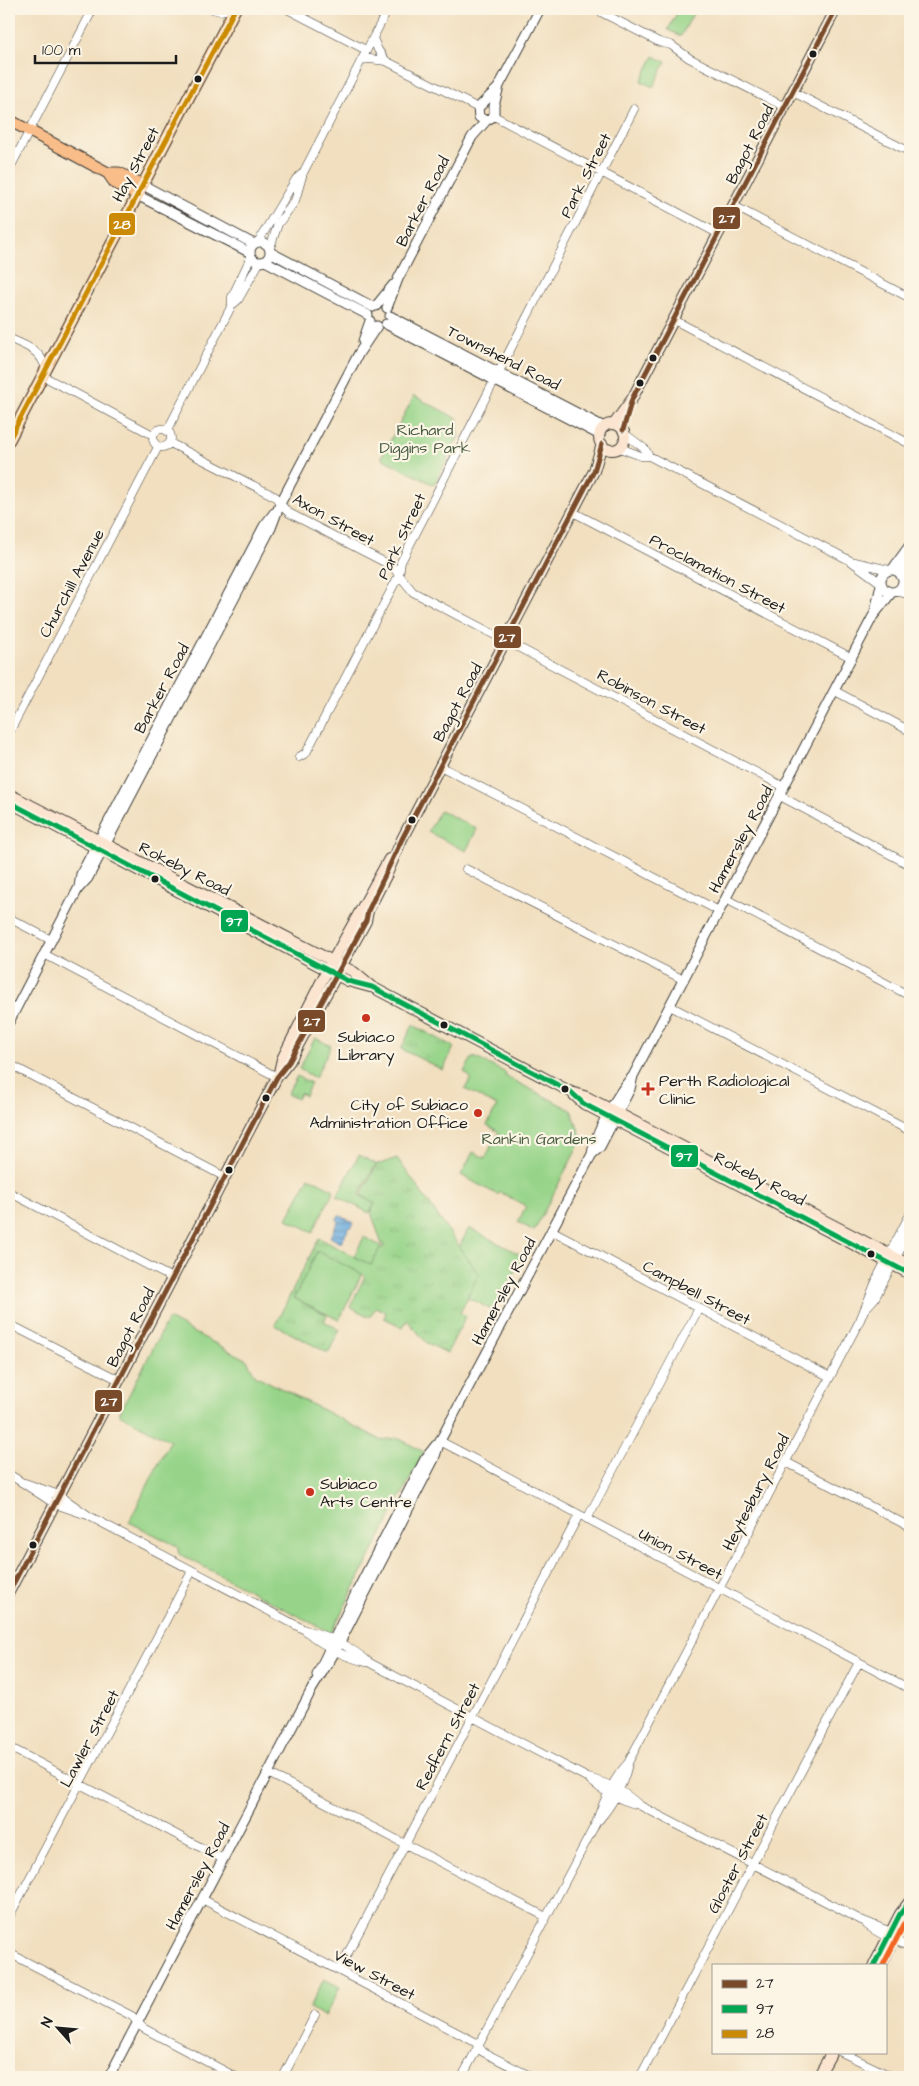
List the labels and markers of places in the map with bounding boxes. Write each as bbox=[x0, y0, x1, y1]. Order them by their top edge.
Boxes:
unlabelled marker bbox=[808, 49, 818, 59]
unlabelled marker bbox=[193, 74, 203, 84]
unlabelled marker bbox=[648, 353, 658, 363]
unlabelled marker bbox=[635, 378, 645, 388]
unlabelled marker bbox=[407, 815, 417, 825]
unlabelled marker bbox=[150, 874, 160, 884]
marker: Subiaco Library bbox=[360, 1012, 372, 1024]
unlabelled marker bbox=[439, 1020, 449, 1030]
place label: Subiaco Library bbox=[337, 1026, 395, 1067]
place label: Perth Radiological Clinic bbox=[659, 1070, 790, 1110]
marker: Perth Radiological Clinic bbox=[641, 1082, 655, 1096]
unlabelled marker bbox=[560, 1084, 570, 1094]
unlabelled marker bbox=[261, 1093, 271, 1103]
place label: City of Subiaco Administration Office bbox=[310, 1094, 468, 1134]
marker: City of Subiaco Administration Office bbox=[472, 1107, 484, 1119]
unlabelled marker bbox=[224, 1165, 234, 1175]
unlabelled marker bbox=[866, 1249, 876, 1259]
place label: Subiaco Arts Centre bbox=[320, 1473, 412, 1513]
marker: Subiaco Arts Centre bbox=[304, 1486, 316, 1498]
unlabelled marker bbox=[28, 1540, 38, 1550]

